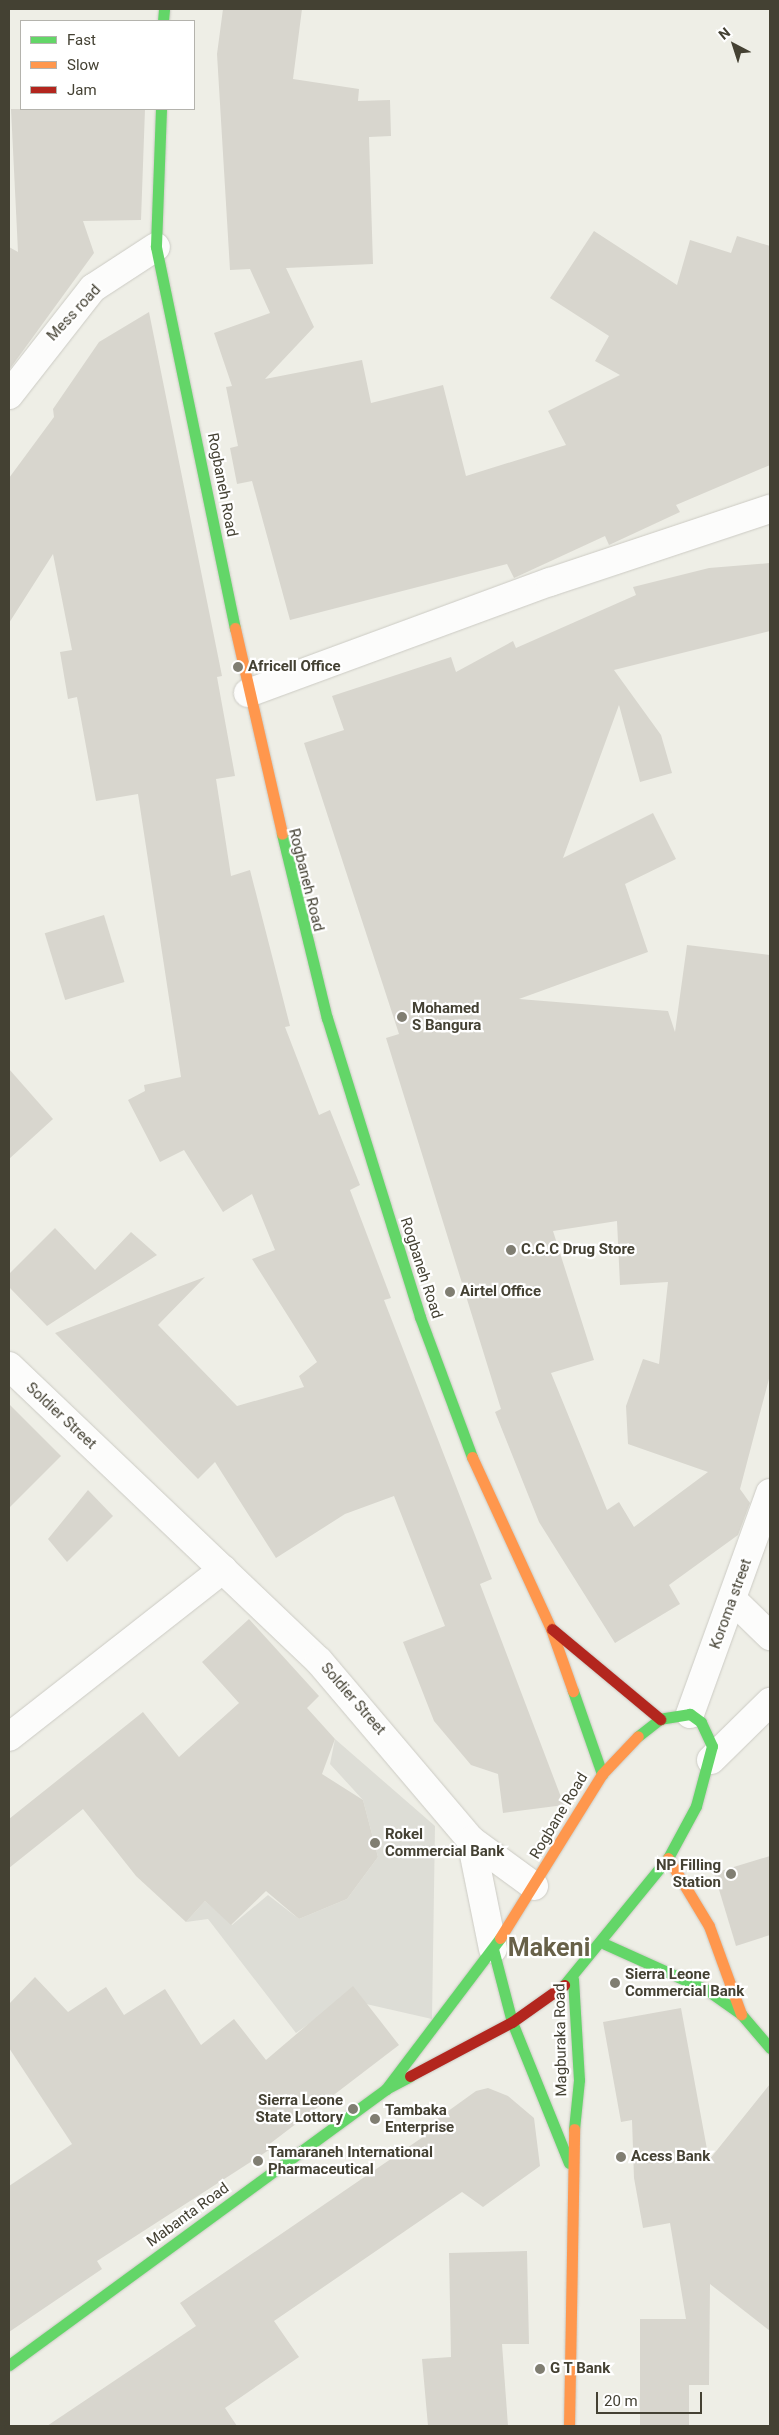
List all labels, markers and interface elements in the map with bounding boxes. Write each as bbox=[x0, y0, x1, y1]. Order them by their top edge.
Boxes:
legend bbox=[20, 20, 195, 110]
north arrow bbox=[709, 20, 759, 70]
text: N bbox=[715, 24, 733, 43]
text: Fast bbox=[67, 31, 96, 49]
text: Slow bbox=[67, 56, 99, 74]
text: Jam bbox=[67, 81, 97, 99]
street label: Mess road bbox=[43, 281, 105, 345]
street label: Rogbaneh Road bbox=[203, 432, 241, 538]
place label: Africell Office bbox=[248, 658, 341, 676]
marker: Africell Office bbox=[232, 661, 244, 673]
street label: Rogbaneh Road bbox=[285, 827, 327, 933]
place label: Mohamed S Bangura bbox=[412, 999, 481, 1034]
marker: Mohamed S Bangura bbox=[396, 1011, 408, 1023]
street label: Rogbaneh Road bbox=[396, 1215, 446, 1321]
place label: C.C.C Drug Store bbox=[521, 1241, 635, 1259]
marker: C.C.C Drug Store bbox=[505, 1244, 517, 1256]
place label: Airtel Office bbox=[460, 1283, 541, 1301]
marker: Airtel Office bbox=[444, 1286, 456, 1298]
street label: Soldier Street bbox=[22, 1379, 100, 1453]
street label: Koroma street bbox=[706, 1556, 756, 1652]
street label: Soldier Street bbox=[317, 1659, 389, 1739]
street label: Rogbane Road bbox=[526, 1770, 592, 1862]
place label: Rokel Commercial Bank bbox=[385, 1825, 504, 1860]
marker: Rokel Commercial Bank bbox=[369, 1837, 381, 1849]
place label: NP Filling Station bbox=[656, 1856, 721, 1891]
marker: NP Filling Station bbox=[725, 1868, 737, 1880]
district label: Makeni bbox=[508, 1933, 590, 1963]
place label: Sierra Leone Commercial Bank bbox=[625, 1965, 744, 2000]
marker: Sierra Leone Commercial Bank bbox=[609, 1977, 621, 1989]
street label: Magburaka Road bbox=[551, 1983, 571, 2097]
place label: Sierra Leone State Lottory bbox=[256, 2091, 343, 2126]
place label: Tambaka Enterprise bbox=[385, 2101, 454, 2136]
marker: Sierra Leone State Lottory bbox=[347, 2103, 359, 2115]
marker: Tambaka Enterprise bbox=[369, 2113, 381, 2125]
place label: Tamaraneh International Pharmaceutical bbox=[268, 2143, 433, 2178]
place label: Acess Bank bbox=[631, 2148, 710, 2166]
marker: Acess Bank bbox=[615, 2151, 627, 2163]
marker: Tamaraneh International Pharmaceutical bbox=[252, 2155, 264, 2167]
street label: Mabanta Road bbox=[143, 2179, 233, 2251]
place label: G T Bank bbox=[550, 2360, 611, 2378]
marker: G T Bank bbox=[534, 2363, 546, 2375]
scale bar bbox=[599, 2382, 705, 2414]
text: 20 m bbox=[604, 2392, 638, 2410]

